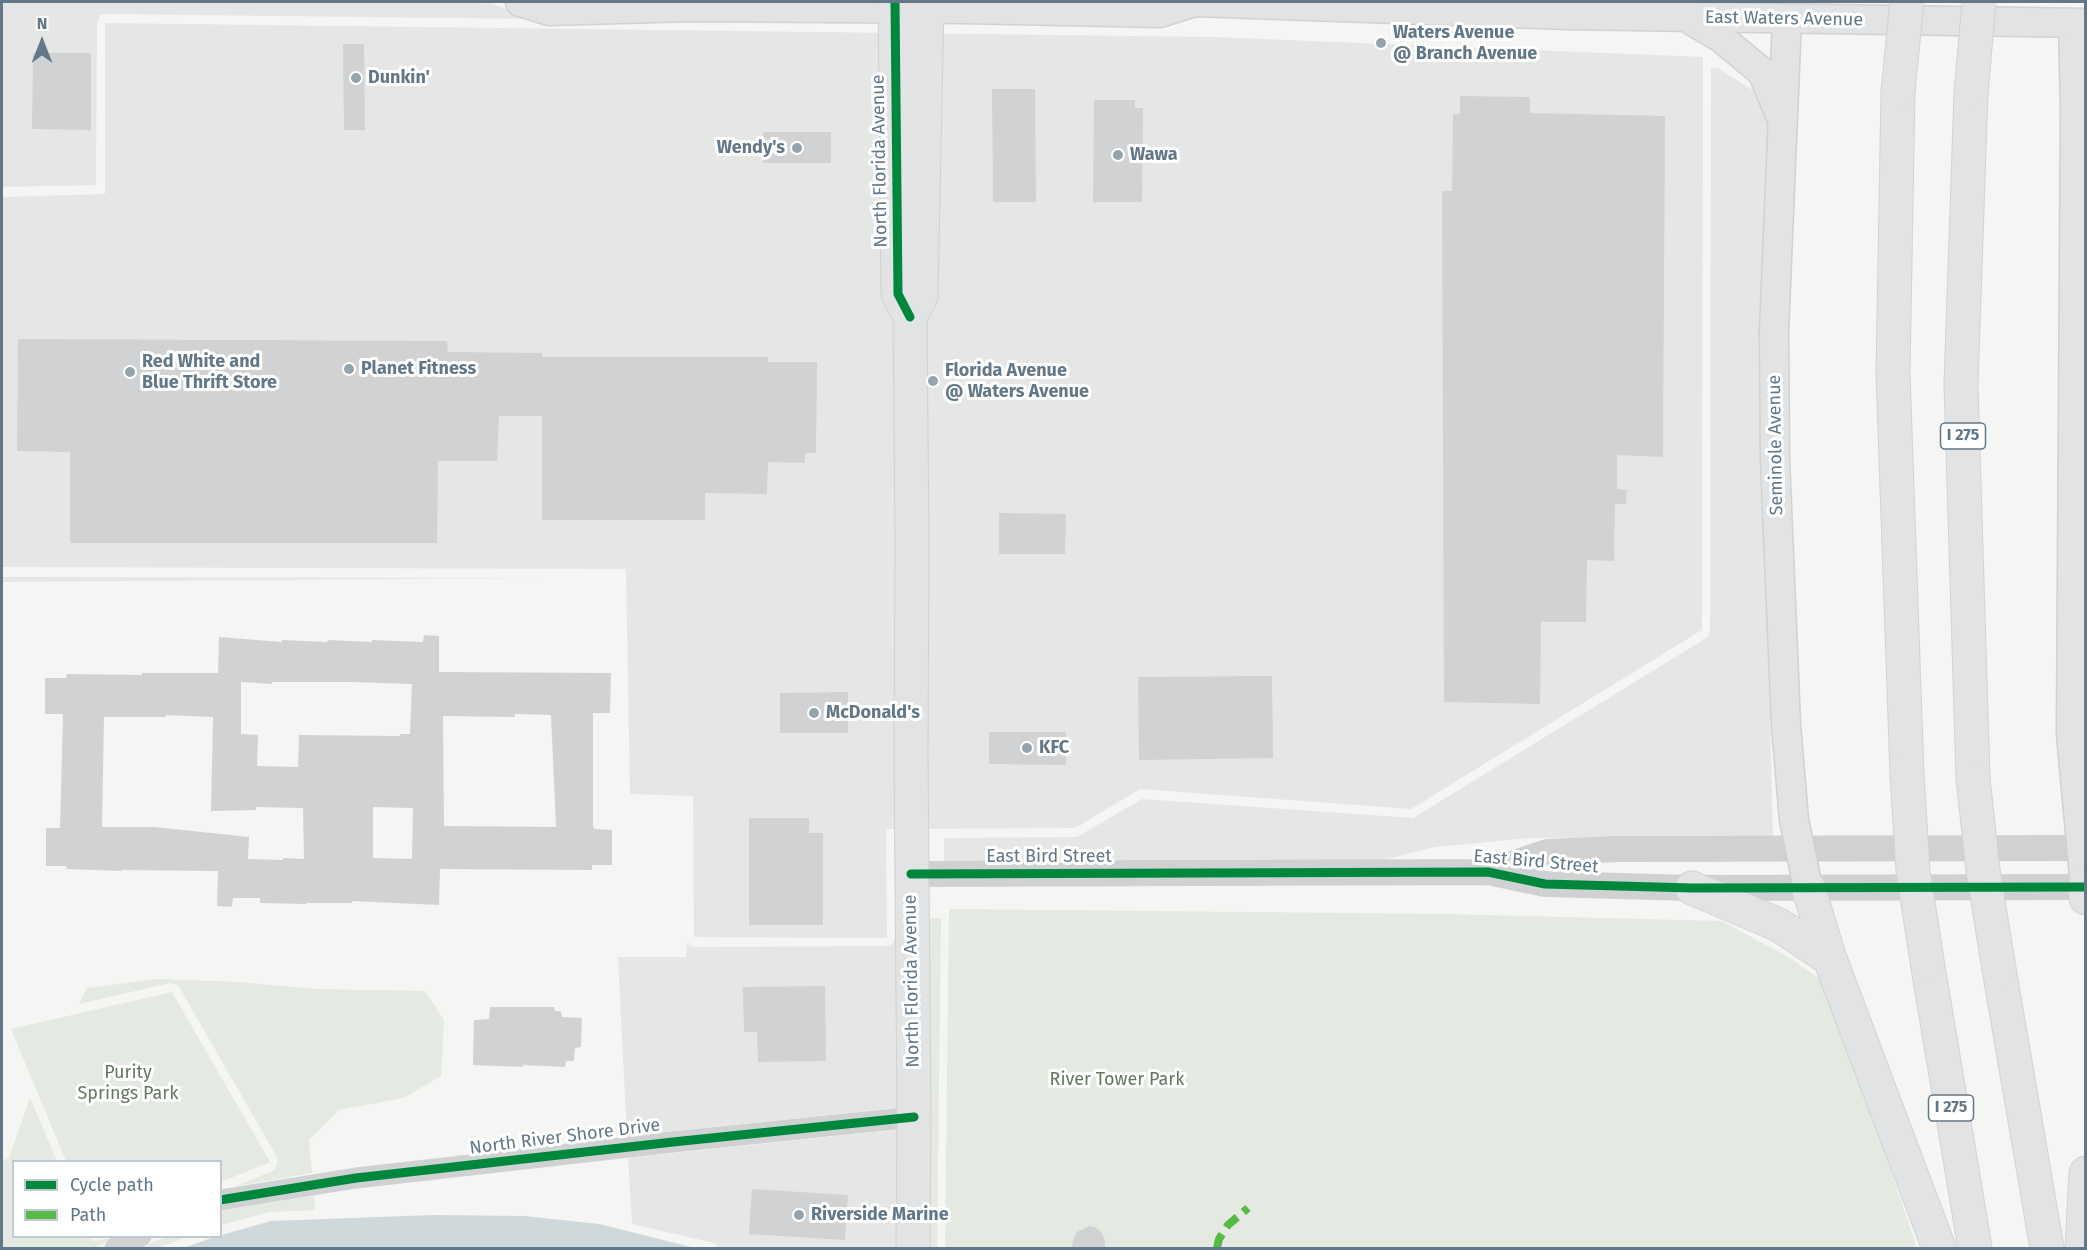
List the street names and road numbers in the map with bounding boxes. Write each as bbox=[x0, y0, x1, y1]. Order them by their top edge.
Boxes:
street label: East Waters Avenue bbox=[1705, 7, 1863, 31]
street label: North Florida Avenue bbox=[868, 74, 892, 248]
street label: Seminole Avenue bbox=[1764, 374, 1788, 516]
road number: I 275 bbox=[1940, 423, 1986, 449]
street label: East Bird Street bbox=[986, 846, 1112, 868]
street label: East Bird Street bbox=[1473, 846, 1599, 878]
street label: North Florida Avenue bbox=[900, 894, 924, 1068]
road number: I 275 bbox=[1928, 1095, 1974, 1121]
street label: North River Shore Drive bbox=[468, 1115, 662, 1159]

